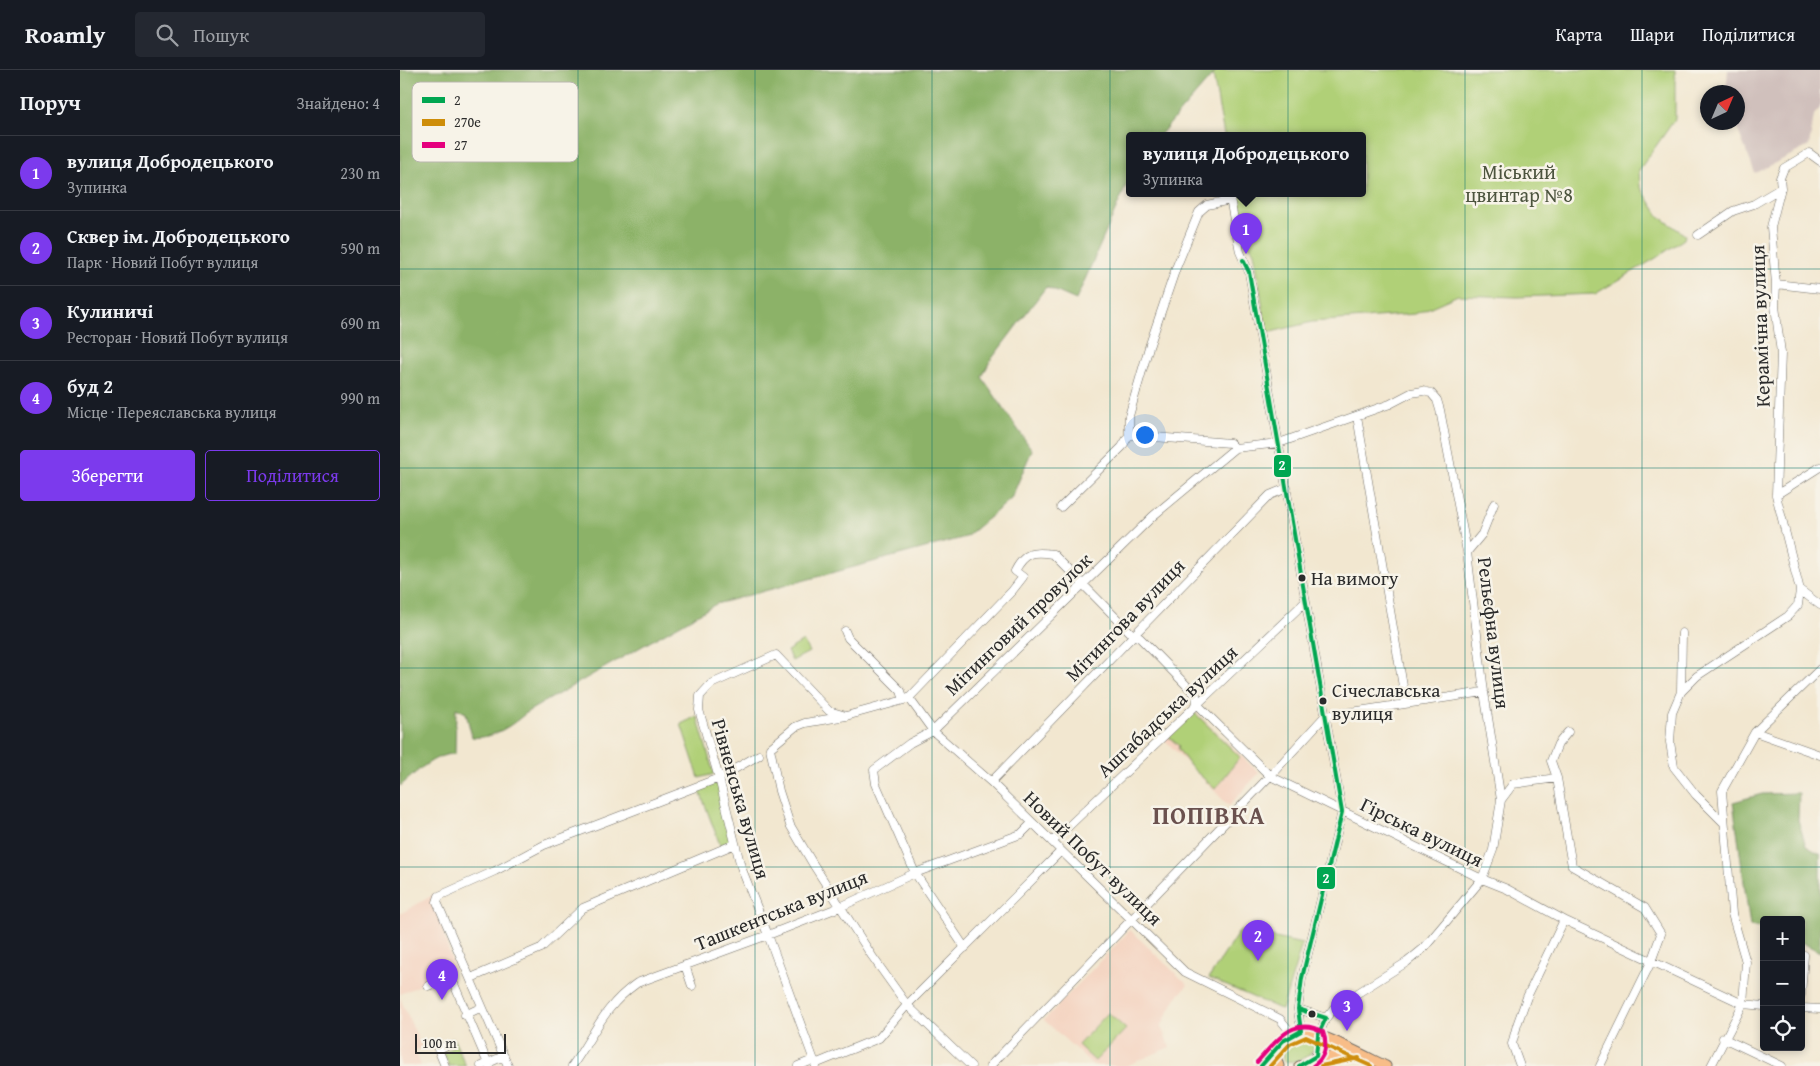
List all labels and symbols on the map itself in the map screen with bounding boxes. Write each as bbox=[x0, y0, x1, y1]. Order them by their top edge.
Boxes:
legend bbox=[412, 82, 578, 162]
north arrow bbox=[1700, 85, 1745, 130]
text: 2 bbox=[454, 90, 461, 110]
text: 270е bbox=[454, 112, 481, 132]
text: 27 bbox=[454, 135, 468, 155]
park label: Міський цвинтар №8 bbox=[1465, 157, 1573, 209]
pin: 1 bbox=[1230, 213, 1262, 254]
street label: Керамічна вулиця bbox=[1742, 244, 1777, 408]
your location bbox=[1132, 422, 1158, 448]
line badge: 2 bbox=[1273, 454, 1292, 478]
text: 2 bbox=[1278, 455, 1286, 475]
street label: Мітинговий провулок bbox=[937, 545, 1098, 702]
street label: Мітингова вулиця bbox=[1058, 552, 1191, 688]
street label: Рельєфна вулиця bbox=[1471, 555, 1518, 710]
place label: На вимогу bbox=[1311, 564, 1399, 592]
marker: На вимогу bbox=[1297, 573, 1307, 583]
street label: Ашгабадська вулиця bbox=[1090, 638, 1243, 784]
place label: Січеславська вулиця bbox=[1332, 676, 1440, 727]
marker: Січеславська вулиця bbox=[1318, 696, 1328, 706]
street label: Рівненська вулиця bbox=[705, 715, 778, 883]
street label: Новий Побут вулиця bbox=[1017, 784, 1169, 932]
street label: Гірська вулиця bbox=[1356, 789, 1488, 874]
district label: ПОПІВКА bbox=[1153, 797, 1265, 833]
street label: Ташкентська вулиця bbox=[690, 862, 872, 957]
line badge: 2 bbox=[1316, 866, 1336, 890]
text: 2 bbox=[1322, 868, 1330, 888]
pin: 2 bbox=[1242, 920, 1274, 961]
pin: 4 bbox=[426, 959, 458, 1000]
pin: 3 bbox=[1331, 990, 1363, 1031]
unlabelled marker bbox=[1307, 1009, 1317, 1019]
scale bar bbox=[415, 1031, 506, 1054]

